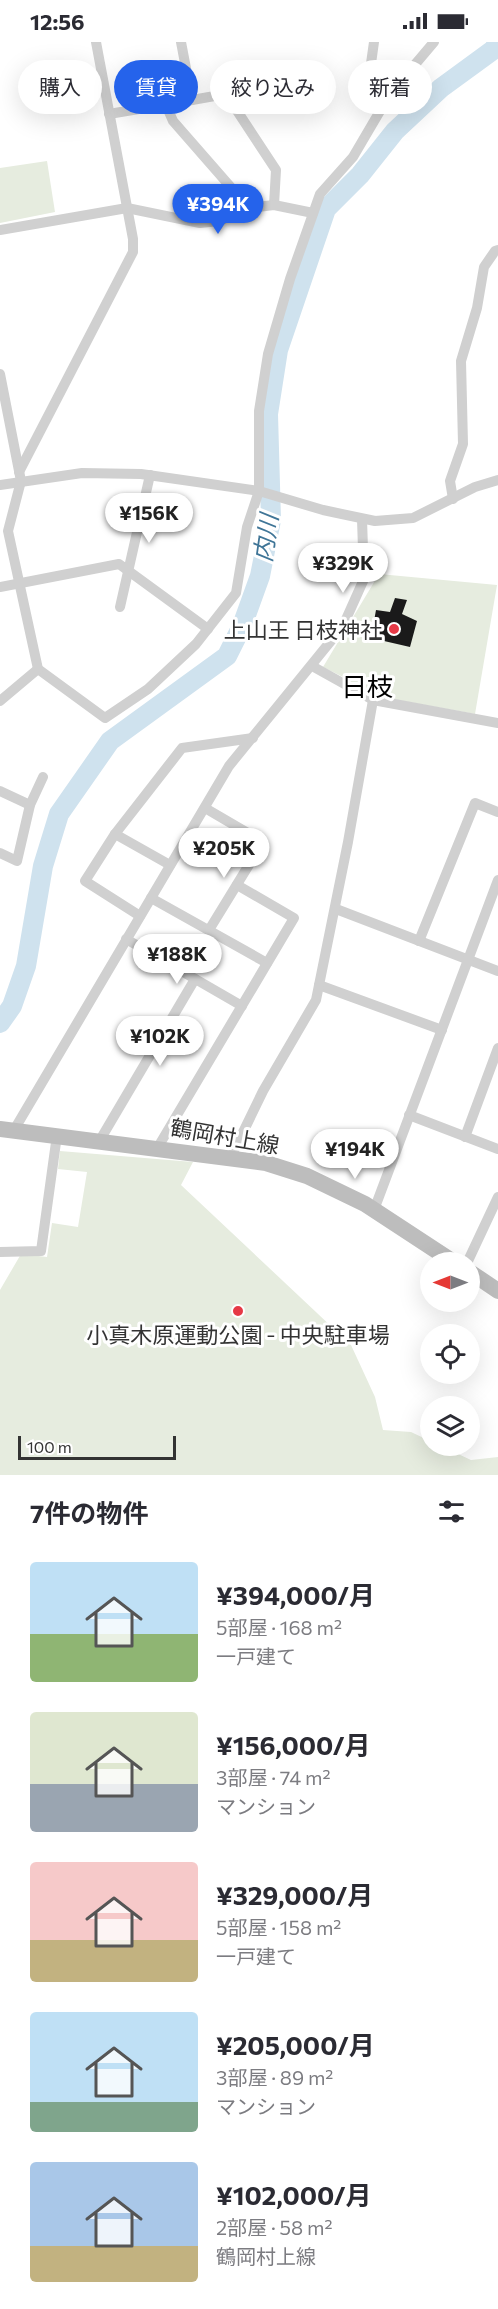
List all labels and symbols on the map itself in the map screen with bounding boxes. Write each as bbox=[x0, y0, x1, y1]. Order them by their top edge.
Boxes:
pin: ¥394K bbox=[176, 184, 260, 235]
pin: ¥156K bbox=[107, 493, 191, 544]
water label: 内川 bbox=[247, 509, 283, 564]
pin: ¥329K bbox=[301, 543, 385, 594]
place label: 上山王 日枝神社 bbox=[224, 616, 382, 643]
marker: 上山王 日枝神社 bbox=[387, 622, 401, 636]
district label: 日枝 bbox=[341, 670, 393, 701]
pin: ¥205K bbox=[182, 828, 266, 879]
pin: ¥188K bbox=[135, 934, 219, 985]
pin: ¥102K bbox=[118, 1016, 202, 1067]
street label: 鶴岡村上線 bbox=[168, 1113, 282, 1159]
pin: ¥194K bbox=[313, 1129, 397, 1180]
north arrow bbox=[420, 1252, 480, 1312]
marker: 小真木原運動公園 - 中央駐車場 bbox=[231, 1304, 245, 1318]
place label: 小真木原運動公園 - 中央駐車場 bbox=[86, 1321, 390, 1348]
scale bar bbox=[18, 1433, 176, 1460]

